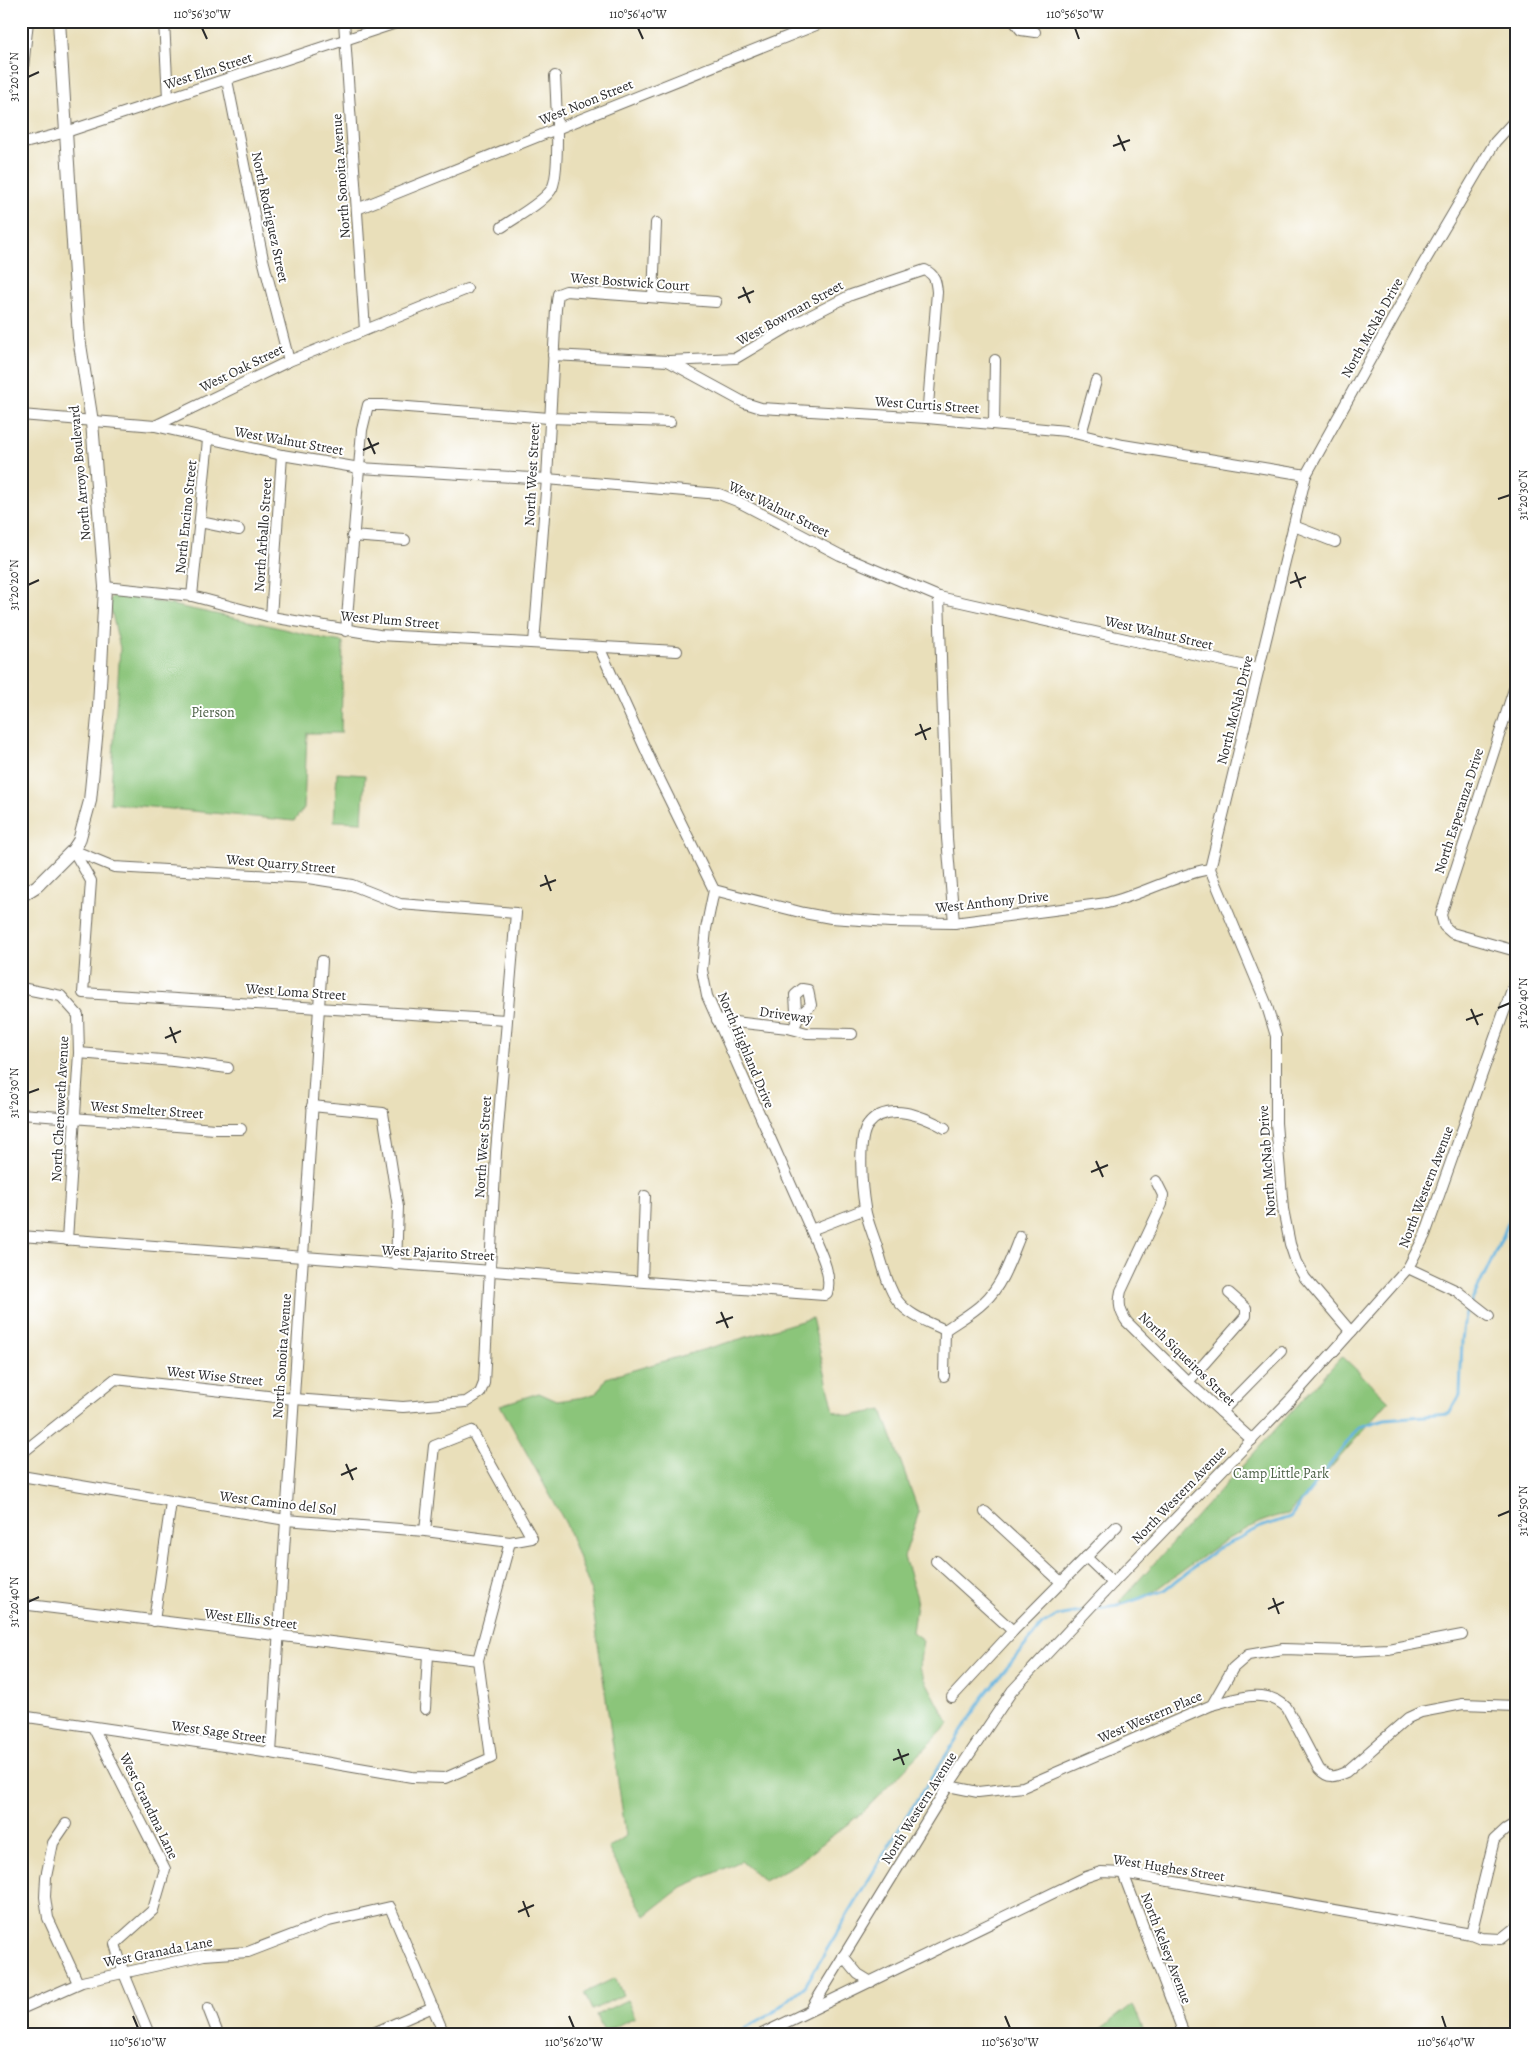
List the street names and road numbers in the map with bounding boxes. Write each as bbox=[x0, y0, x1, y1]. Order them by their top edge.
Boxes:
street label: West Elm Street bbox=[160, 48, 255, 95]
street label: West Noon Street bbox=[535, 74, 636, 130]
street label: North Sonoita Avenue bbox=[327, 113, 355, 239]
street label: North Rodriguez Street bbox=[247, 150, 293, 285]
street label: West Bostwick Court bbox=[569, 268, 691, 296]
street label: North McNab Drive bbox=[1337, 275, 1407, 381]
street label: West Bowman Street bbox=[732, 276, 847, 351]
street label: West Oak Street bbox=[196, 339, 288, 397]
street label: West Curtis Street bbox=[873, 392, 980, 418]
street label: North Arroyo Boulevard bbox=[65, 404, 95, 541]
street label: West Walnut Street bbox=[232, 422, 345, 460]
street label: North West Street bbox=[520, 423, 544, 527]
street label: North Encino Street bbox=[171, 459, 201, 575]
street label: West Walnut Street bbox=[724, 476, 833, 542]
street label: North Arballo Street bbox=[250, 477, 277, 593]
street label: West Plum Street bbox=[339, 606, 440, 634]
street label: West Walnut Street bbox=[1102, 611, 1215, 655]
street label: North McNab Drive bbox=[1212, 654, 1258, 766]
street label: North Esperanza Drive bbox=[1430, 746, 1488, 876]
street label: West Quarry Street bbox=[225, 850, 337, 878]
street label: West Anthony Drive bbox=[933, 887, 1050, 917]
street label: West Loma Street bbox=[244, 979, 347, 1005]
street label: North Highland Drive bbox=[713, 989, 779, 1111]
street label: Driveway bbox=[758, 1002, 815, 1028]
street label: North Chenoweth Avenue bbox=[47, 1035, 73, 1183]
street label: North West Street bbox=[470, 1095, 496, 1199]
street label: West Smelter Street bbox=[89, 1096, 205, 1123]
street label: North McNab Drive bbox=[1254, 1105, 1280, 1217]
street label: North Western Avenue bbox=[1394, 1123, 1458, 1251]
street label: West Pajarito Street bbox=[380, 1240, 495, 1265]
street label: North Sonoita Avenue bbox=[268, 1293, 296, 1419]
street label: North Siqueiros Street bbox=[1134, 1308, 1240, 1411]
street label: West Wise Street bbox=[165, 1361, 265, 1391]
street label: North Western Avenue bbox=[1127, 1442, 1231, 1548]
street label: West Camino del Sol bbox=[218, 1486, 338, 1520]
street label: West Ellis Street bbox=[203, 1604, 299, 1634]
street label: West Western Place bbox=[1094, 1686, 1205, 1748]
street label: West Sage Street bbox=[169, 1716, 268, 1748]
street label: North Western Avenue bbox=[877, 1748, 961, 1868]
street label: West Grandma Lane bbox=[115, 1749, 183, 1862]
street label: West Hughes Street bbox=[1111, 1850, 1227, 1886]
street label: North Kelsey Avenue bbox=[1136, 1890, 1196, 2006]
street label: West Granada Lane bbox=[101, 1932, 214, 1972]

